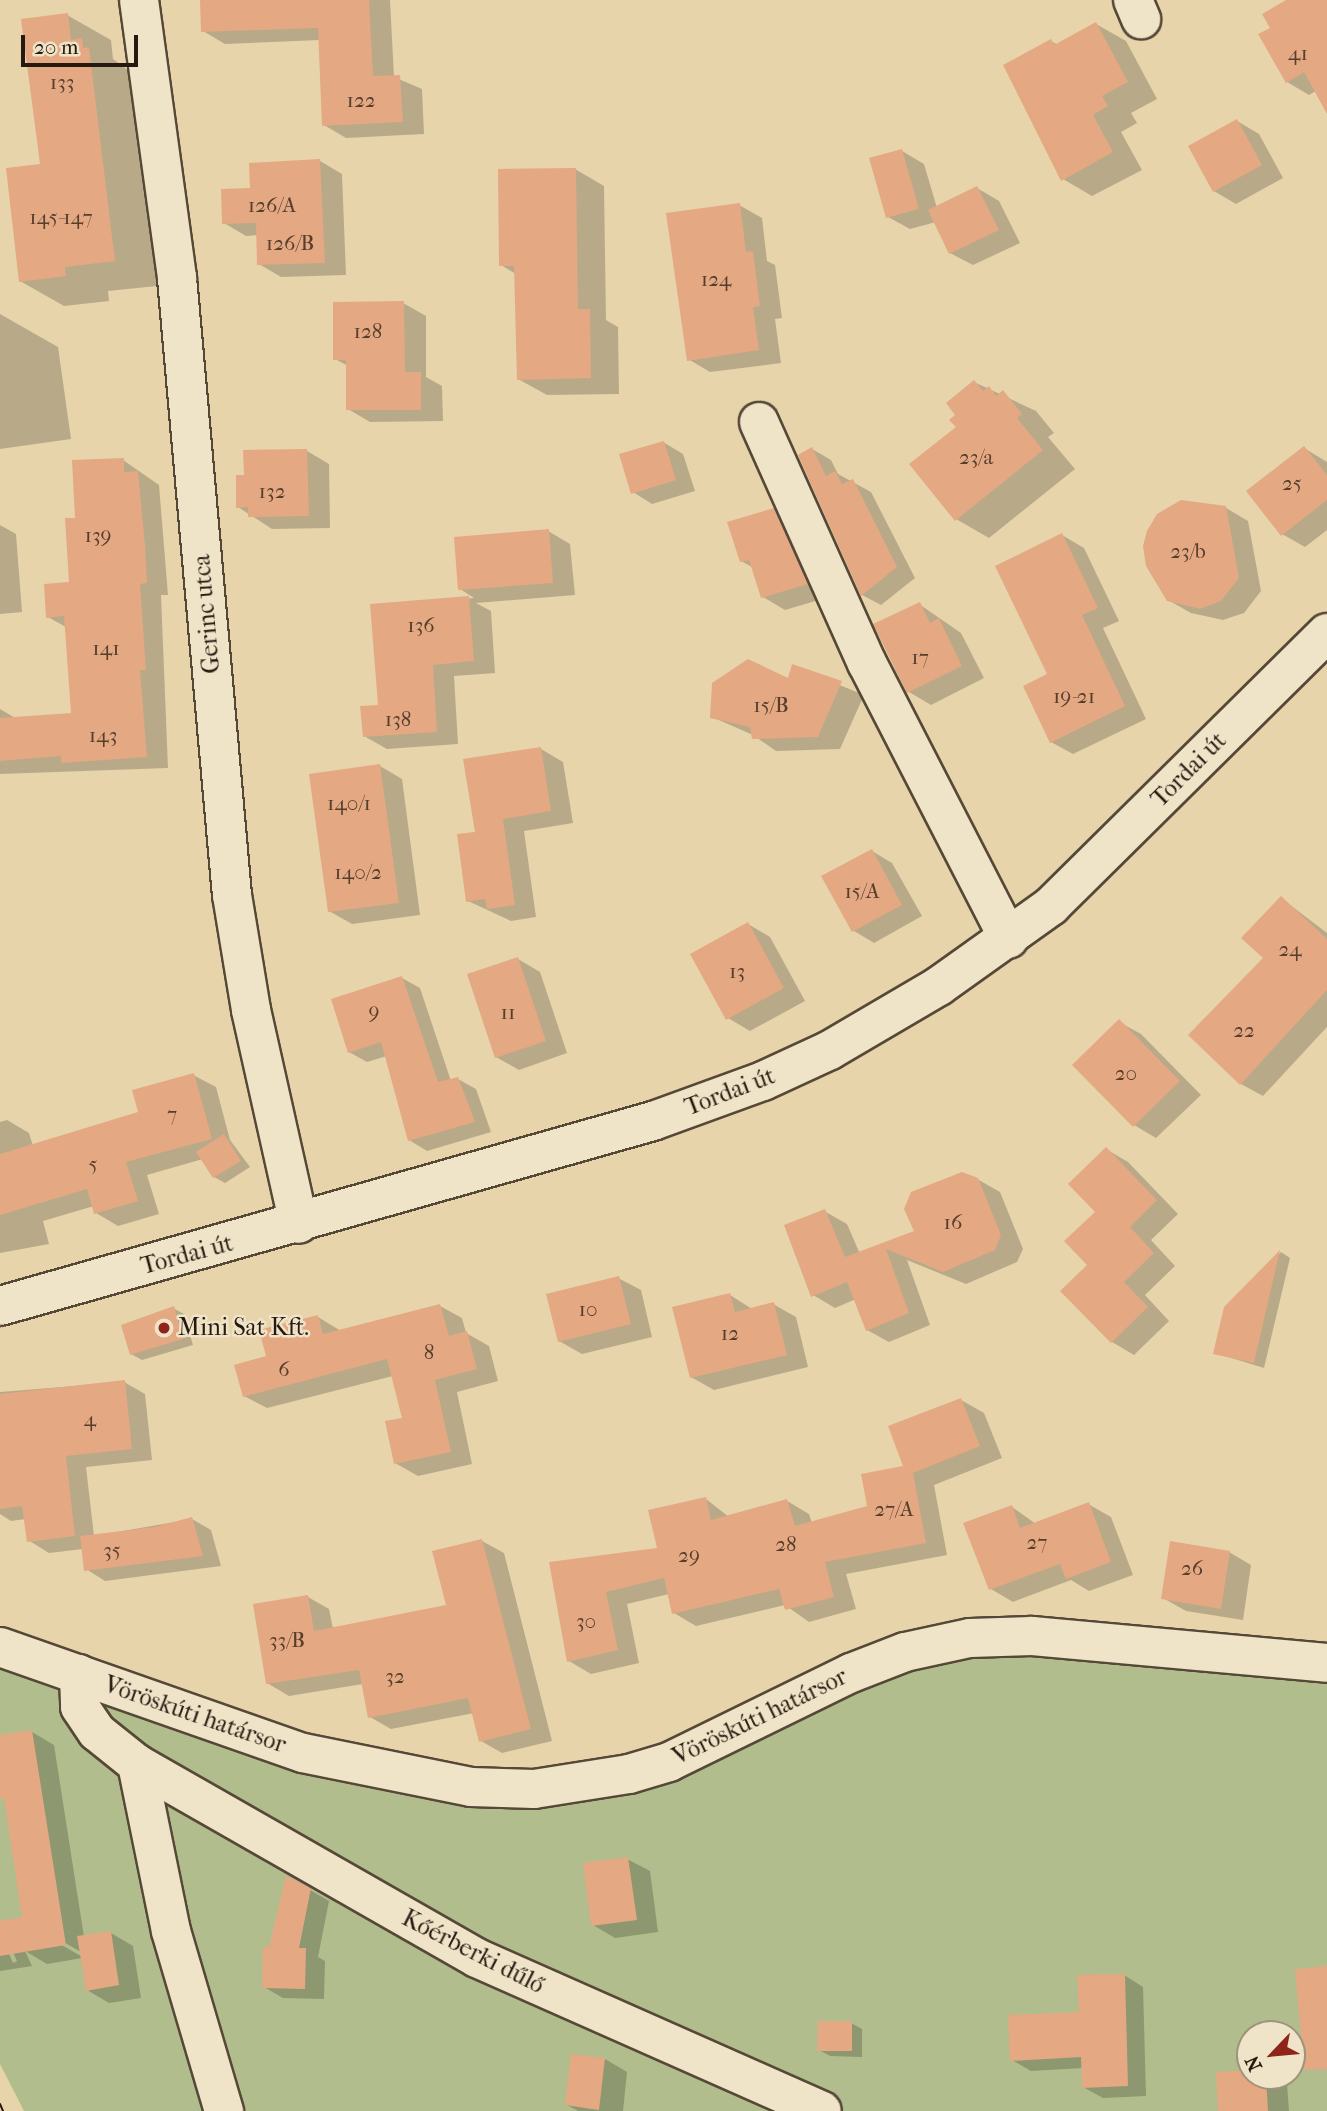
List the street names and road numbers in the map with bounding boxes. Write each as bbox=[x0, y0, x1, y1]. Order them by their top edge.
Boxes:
street label: Gerinc utca bbox=[187, 553, 227, 675]
street label: Tordai út bbox=[1145, 726, 1233, 814]
street label: Tordai út bbox=[681, 1062, 779, 1122]
street label: Tordai út bbox=[138, 1229, 236, 1281]
street label: Vöröskúti határsor bbox=[668, 1662, 852, 1772]
street label: Vöröskúti határsor bbox=[100, 1670, 290, 1760]
street label: Kőérberki dűlő bbox=[397, 1904, 549, 2000]

